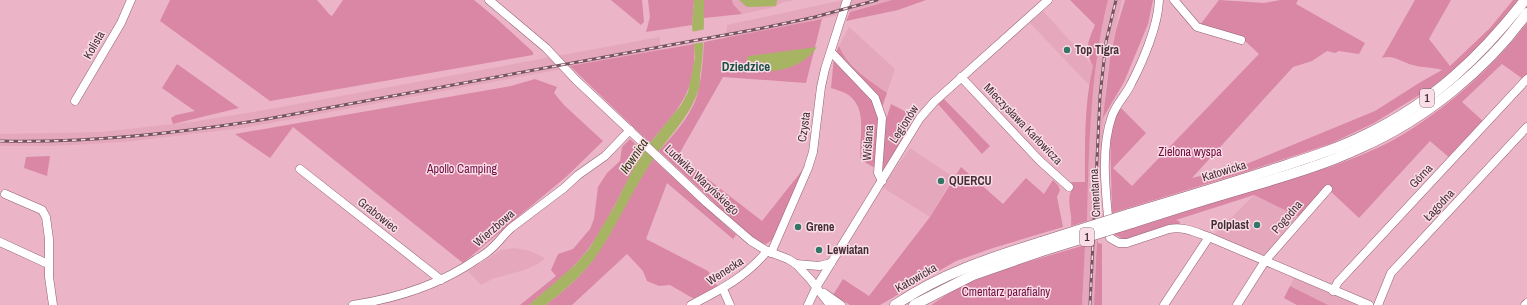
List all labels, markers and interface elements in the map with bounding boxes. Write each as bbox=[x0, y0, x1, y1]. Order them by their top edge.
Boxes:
street label: Kolista bbox=[80, 28, 109, 62]
place label: Top Tigra bbox=[1075, 42, 1119, 58]
marker: Top Tigra bbox=[1062, 45, 1072, 55]
district label: Dziedzice bbox=[722, 58, 770, 75]
street label: Mieczysława Karłowicza bbox=[980, 80, 1066, 168]
road number: 1 bbox=[1420, 89, 1434, 107]
street label: Legionów bbox=[886, 101, 923, 146]
street label: Czysta bbox=[794, 110, 814, 143]
street label: Wiślana bbox=[859, 124, 877, 161]
water label: Iłownica bbox=[616, 135, 652, 177]
street label: Ludwika Waryńskiego bbox=[661, 141, 743, 219]
park label: Zielona wyspa bbox=[1158, 144, 1222, 160]
street label: Katowicka bbox=[1200, 157, 1249, 185]
street label: Górna bbox=[1406, 160, 1437, 191]
park label: Apollo Camping bbox=[426, 161, 498, 177]
street label: Cmentarna bbox=[1086, 168, 1104, 218]
place label: QUERCU bbox=[949, 173, 992, 189]
marker: QUERCU bbox=[936, 176, 946, 186]
street label: Łagodna bbox=[1420, 185, 1458, 224]
street label: Grabowiec bbox=[354, 194, 402, 236]
street label: Pogodna bbox=[1268, 196, 1306, 237]
street label: Wierzbowa bbox=[470, 205, 518, 250]
place label: Polplast bbox=[1211, 217, 1250, 233]
place label: Grene bbox=[806, 219, 835, 235]
marker: Polplast bbox=[1252, 220, 1262, 230]
marker: Grene bbox=[793, 222, 803, 232]
road number: 1 bbox=[1080, 228, 1094, 246]
place label: Lewiatan bbox=[827, 242, 869, 258]
marker: Lewiatan bbox=[814, 245, 824, 255]
street label: Wenecka bbox=[704, 253, 747, 289]
street label: Katowicka bbox=[892, 259, 940, 296]
park label: Cmentarz parafialny bbox=[962, 284, 1050, 300]

